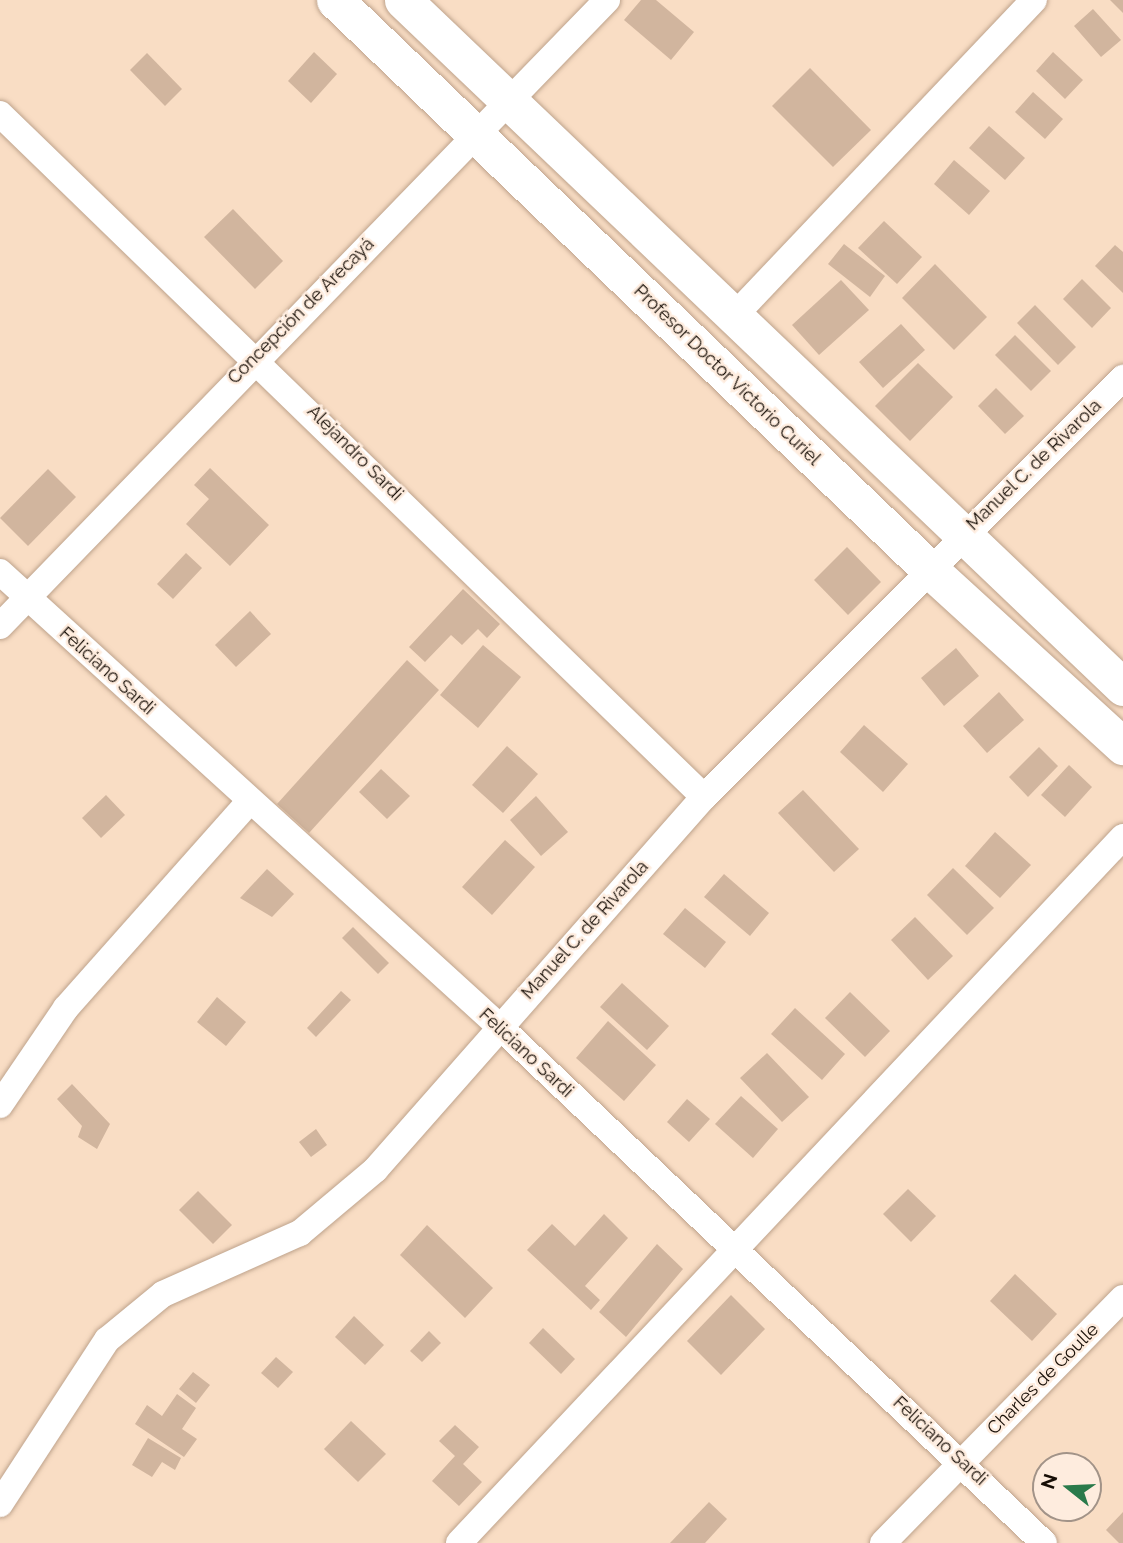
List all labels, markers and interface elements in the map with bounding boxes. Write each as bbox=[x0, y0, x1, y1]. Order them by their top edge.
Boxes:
street label: Concepción de Arecayá bbox=[223, 233, 379, 389]
street label: Profesor Doctor Victorio Curiel bbox=[629, 280, 825, 470]
street label: Manuel C. de Rivarola bbox=[962, 395, 1106, 535]
street label: Alejandro Sardi bbox=[303, 401, 407, 505]
street label: Feliciano Sardi bbox=[55, 623, 159, 719]
street label: Manuel C. de Rivarola bbox=[517, 856, 653, 1004]
street label: Feliciano Sardi bbox=[474, 1004, 578, 1102]
street label: Charles de Goulle bbox=[983, 1319, 1103, 1439]
street label: Feliciano Sardi bbox=[888, 1392, 992, 1490]
north arrow bbox=[1032, 1452, 1102, 1522]
text: N bbox=[1036, 1471, 1062, 1491]

